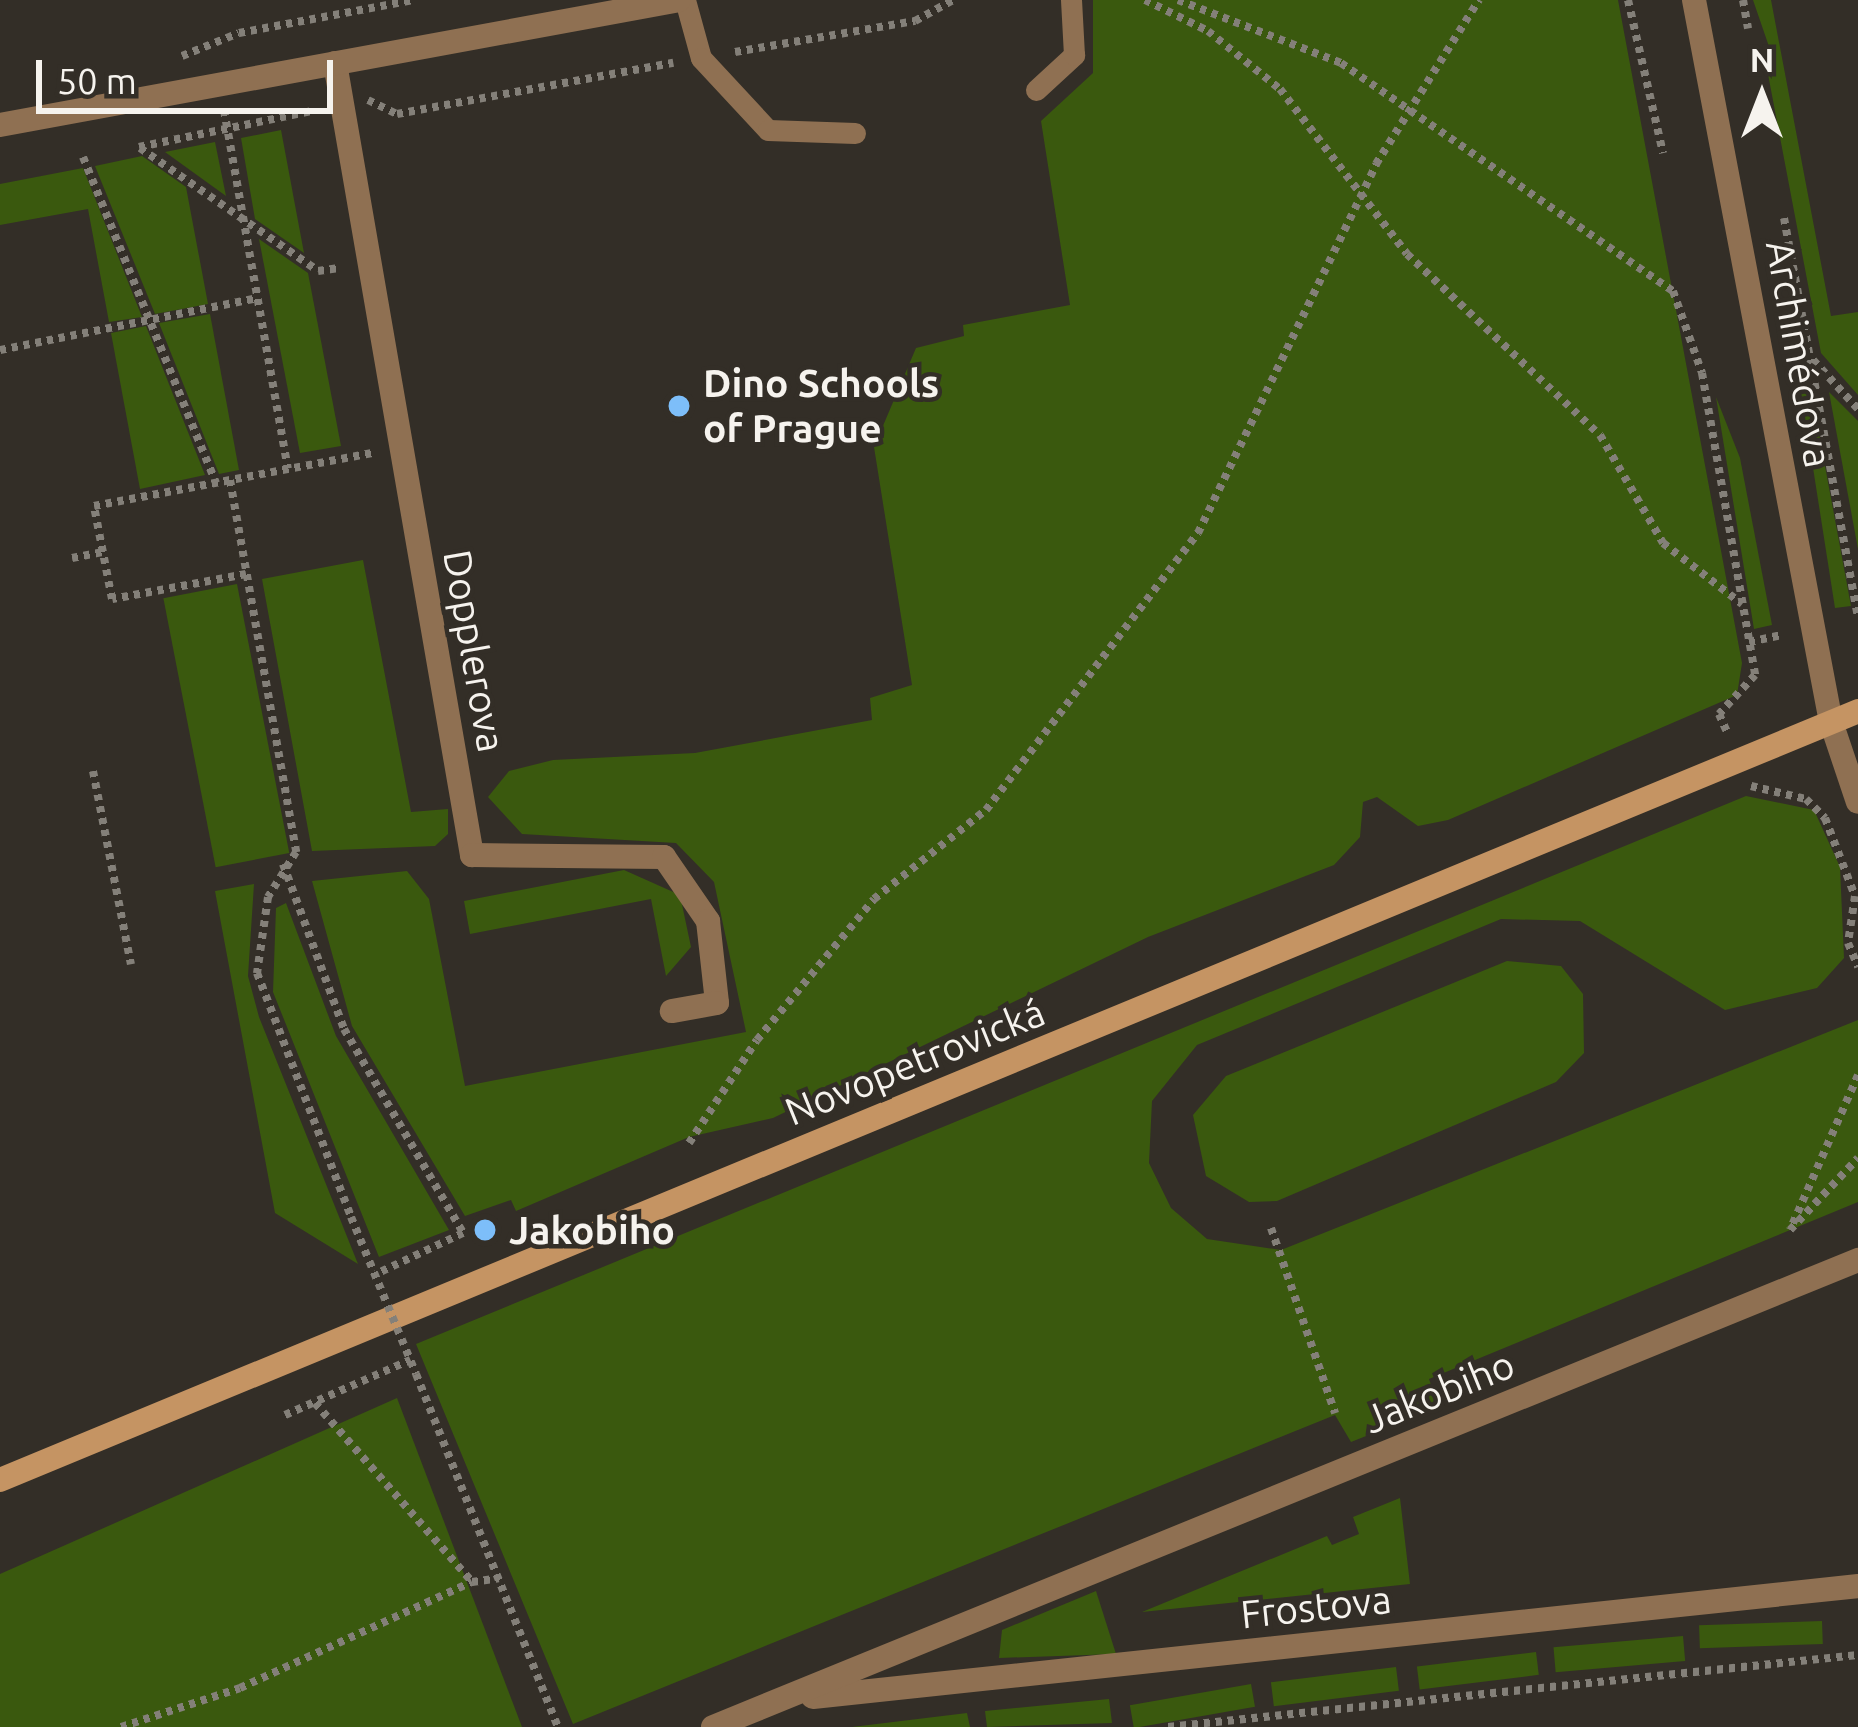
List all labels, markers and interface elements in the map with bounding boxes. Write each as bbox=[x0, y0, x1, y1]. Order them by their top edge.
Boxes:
scale bar bbox=[42, 36, 339, 110]
north arrow bbox=[1702, 36, 1822, 156]
text: N bbox=[1750, 41, 1774, 78]
text: 50 m bbox=[57, 60, 137, 101]
street label: Archimédova bbox=[1756, 237, 1842, 471]
place label: Dino Schools of Prague bbox=[703, 361, 939, 452]
marker: Dino Schools of Prague bbox=[666, 393, 692, 419]
street label: Dopplerova bbox=[433, 546, 515, 756]
street label: Novopetrovická bbox=[778, 989, 1052, 1135]
place label: Jakobiho bbox=[509, 1207, 675, 1253]
marker: Jakobiho bbox=[472, 1217, 498, 1243]
street label: Jakobiho bbox=[1357, 1341, 1521, 1443]
street label: Frostova bbox=[1238, 1576, 1394, 1638]

